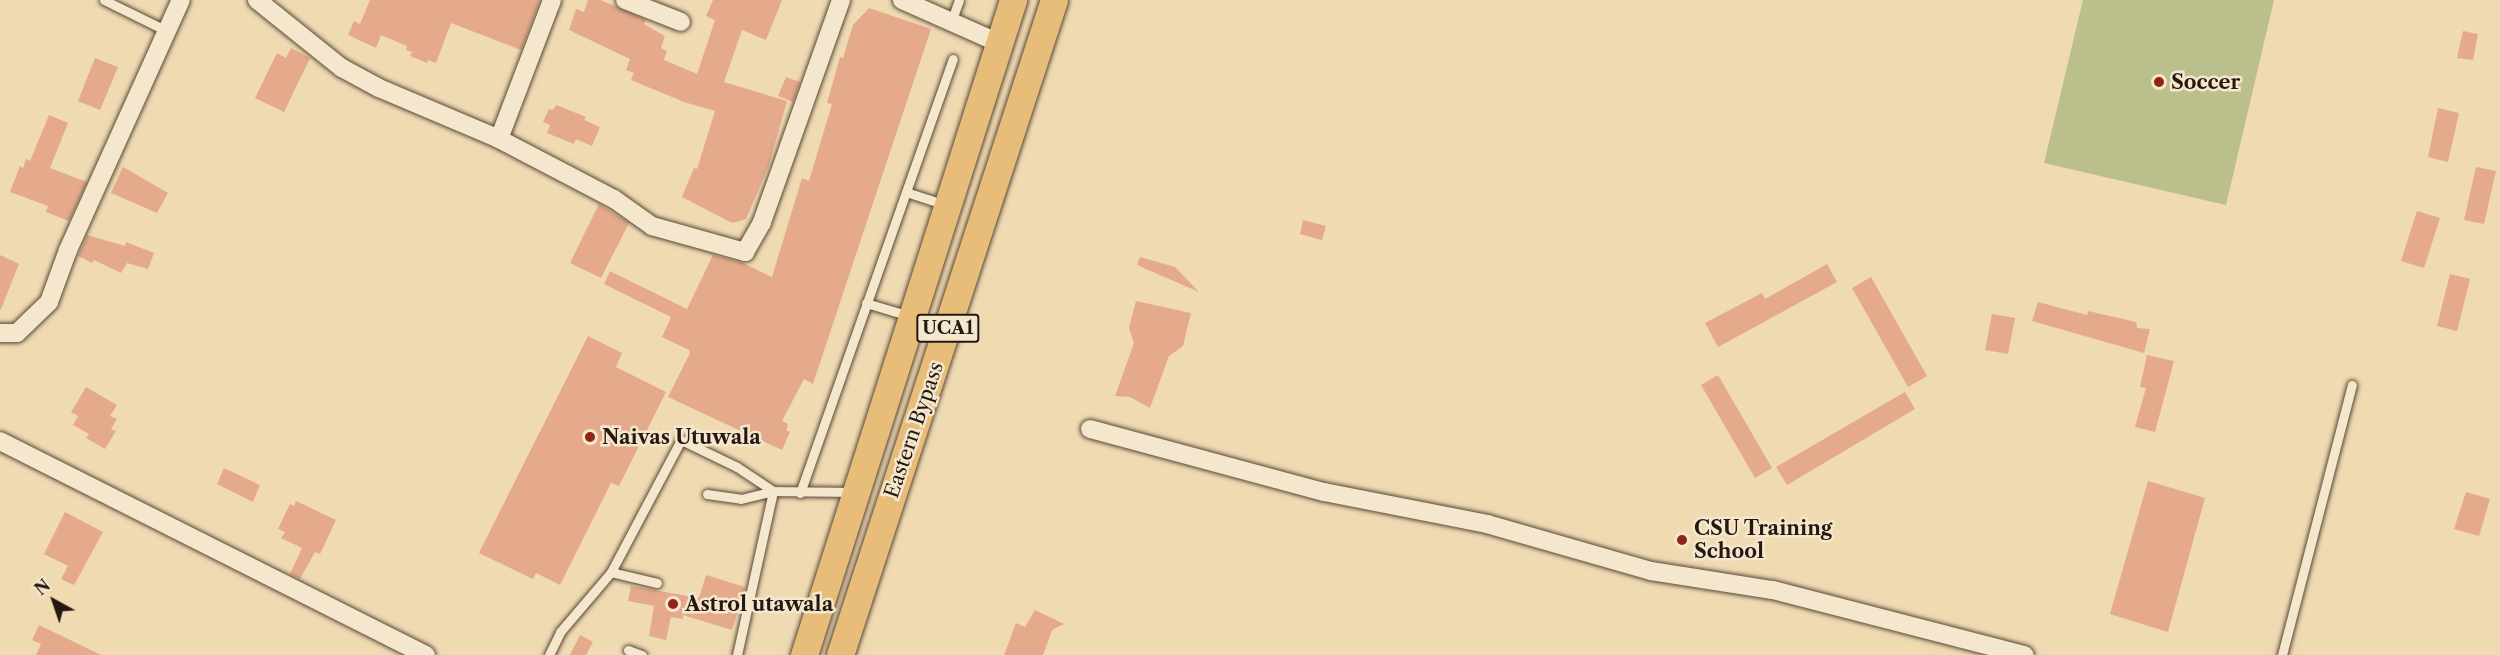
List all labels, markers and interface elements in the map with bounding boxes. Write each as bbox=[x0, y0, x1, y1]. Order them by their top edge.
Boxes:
place label: Soccer bbox=[2171, 70, 2240, 94]
marker: Soccer bbox=[2152, 75, 2166, 89]
road number: UCA1 bbox=[915, 313, 981, 343]
street label: Eastern Bypass bbox=[879, 359, 949, 501]
place label: Naivas Utuwala bbox=[602, 425, 761, 449]
marker: Naivas Utuwala bbox=[583, 430, 597, 444]
place label: CSU Training School bbox=[1694, 516, 1833, 563]
marker: CSU Training School bbox=[1675, 533, 1689, 547]
north arrow bbox=[24, 571, 84, 631]
text: N bbox=[31, 575, 54, 599]
place label: Astrol utawala bbox=[685, 592, 833, 616]
marker: Astrol utawala bbox=[666, 597, 680, 611]

